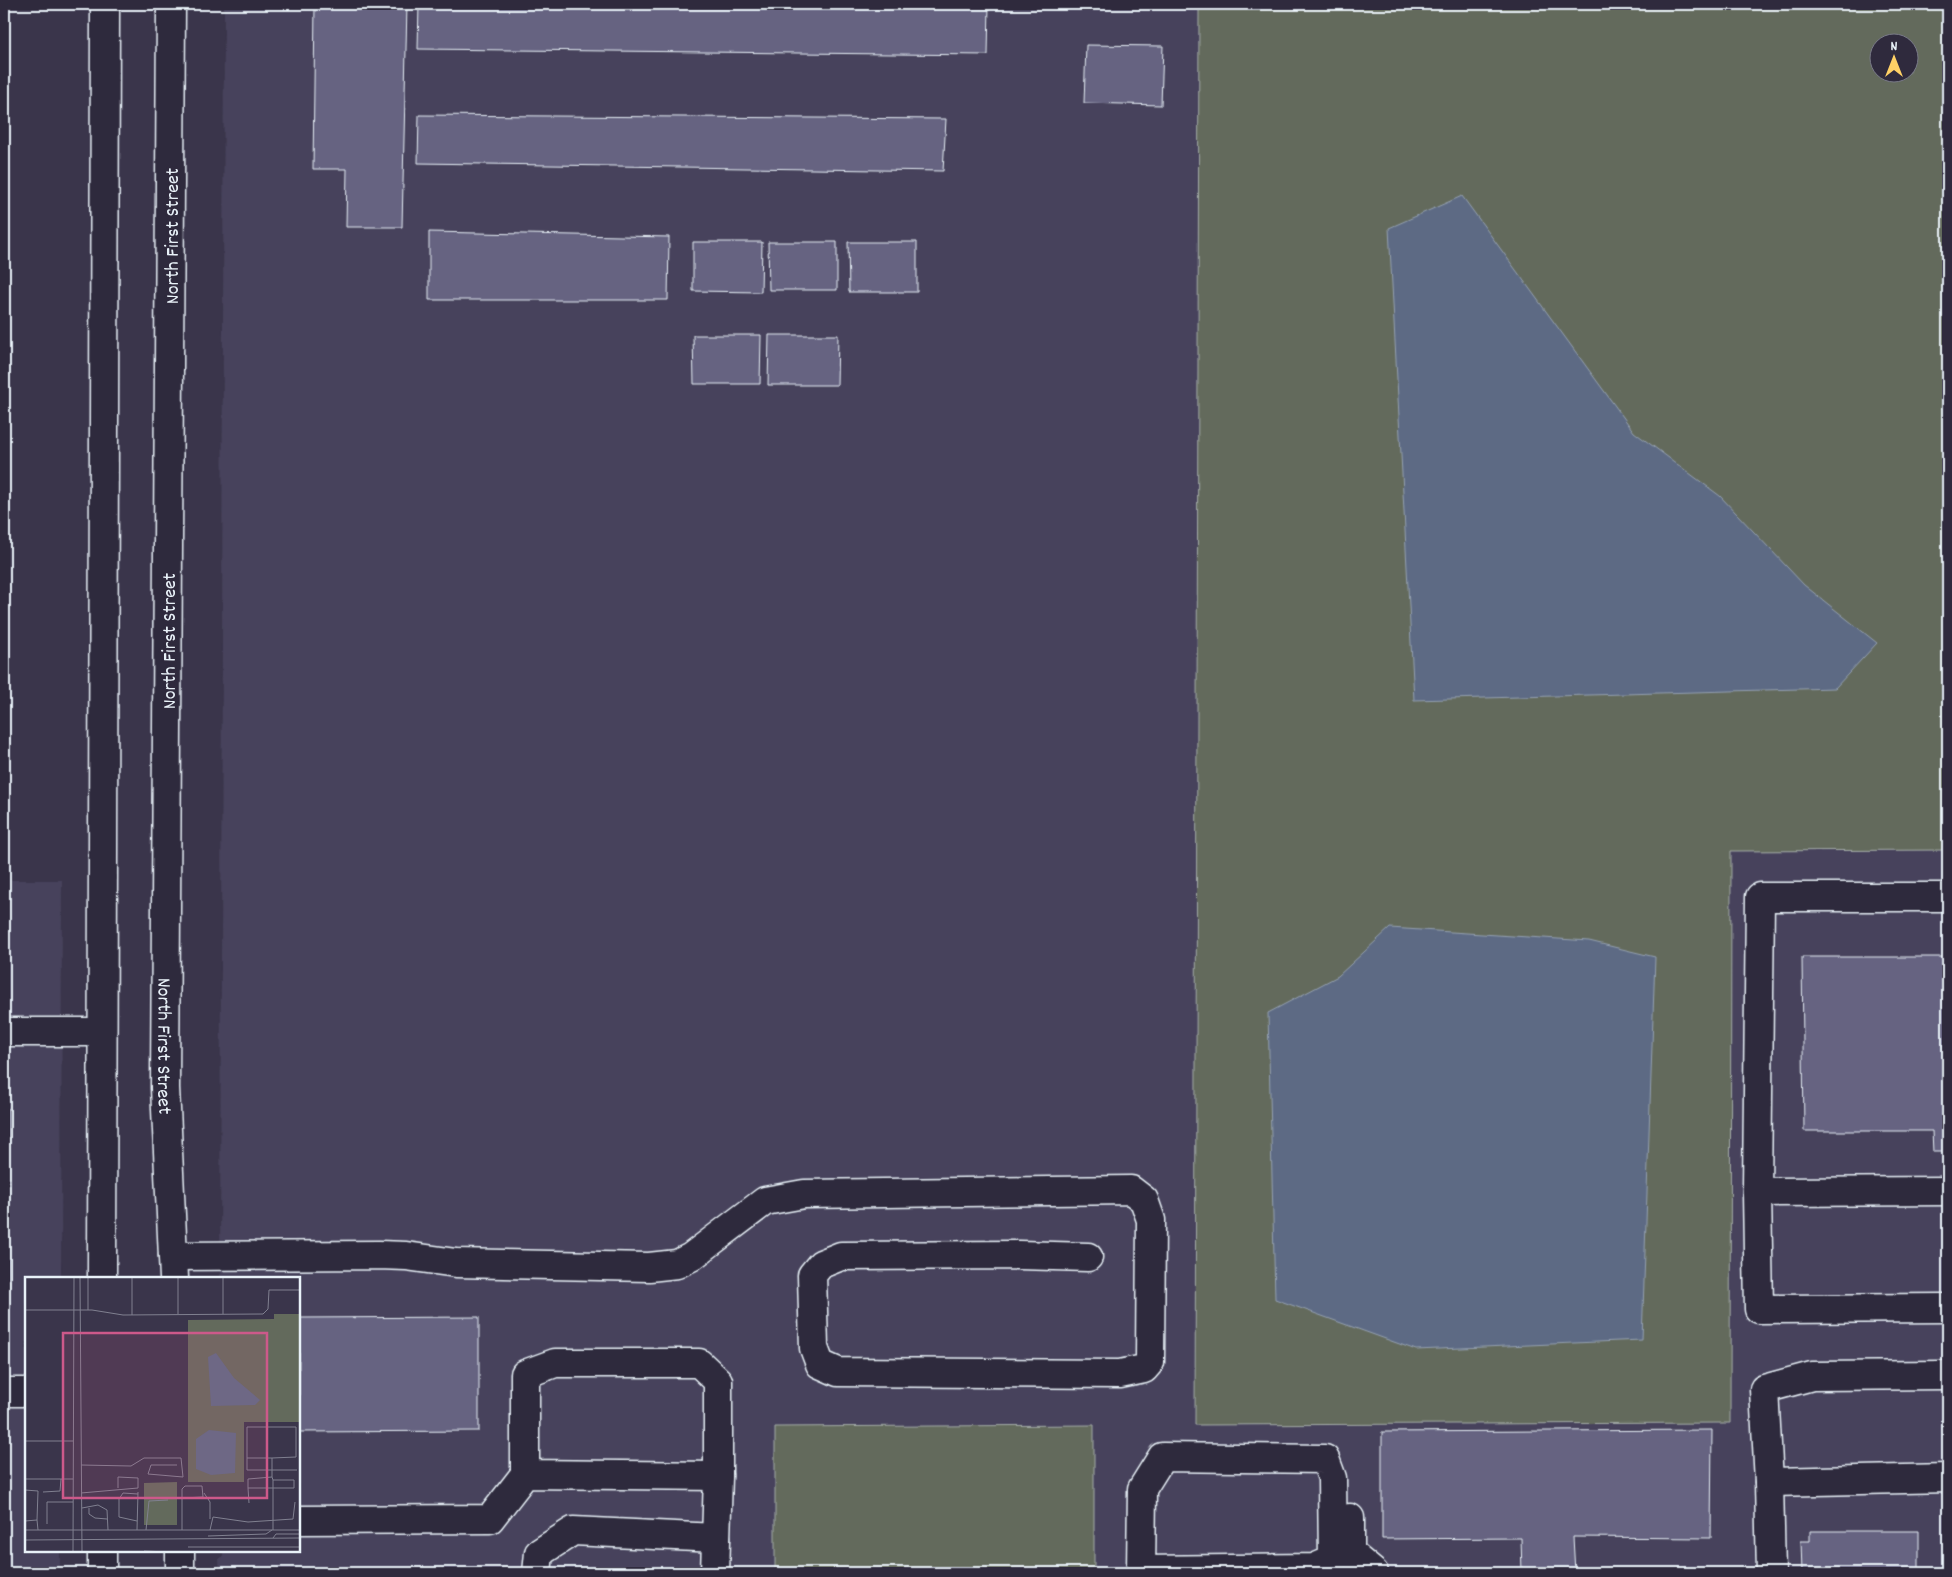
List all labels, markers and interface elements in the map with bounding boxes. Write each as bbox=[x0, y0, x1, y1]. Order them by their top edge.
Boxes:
north arrow bbox=[1870, 32, 1920, 82]
text: N bbox=[1891, 37, 1898, 57]
street label: North First Street bbox=[160, 168, 188, 304]
street label: North First Street bbox=[157, 573, 185, 709]
street label: North First Street bbox=[148, 978, 177, 1115]
inset map bbox=[25, 1277, 300, 1552]

